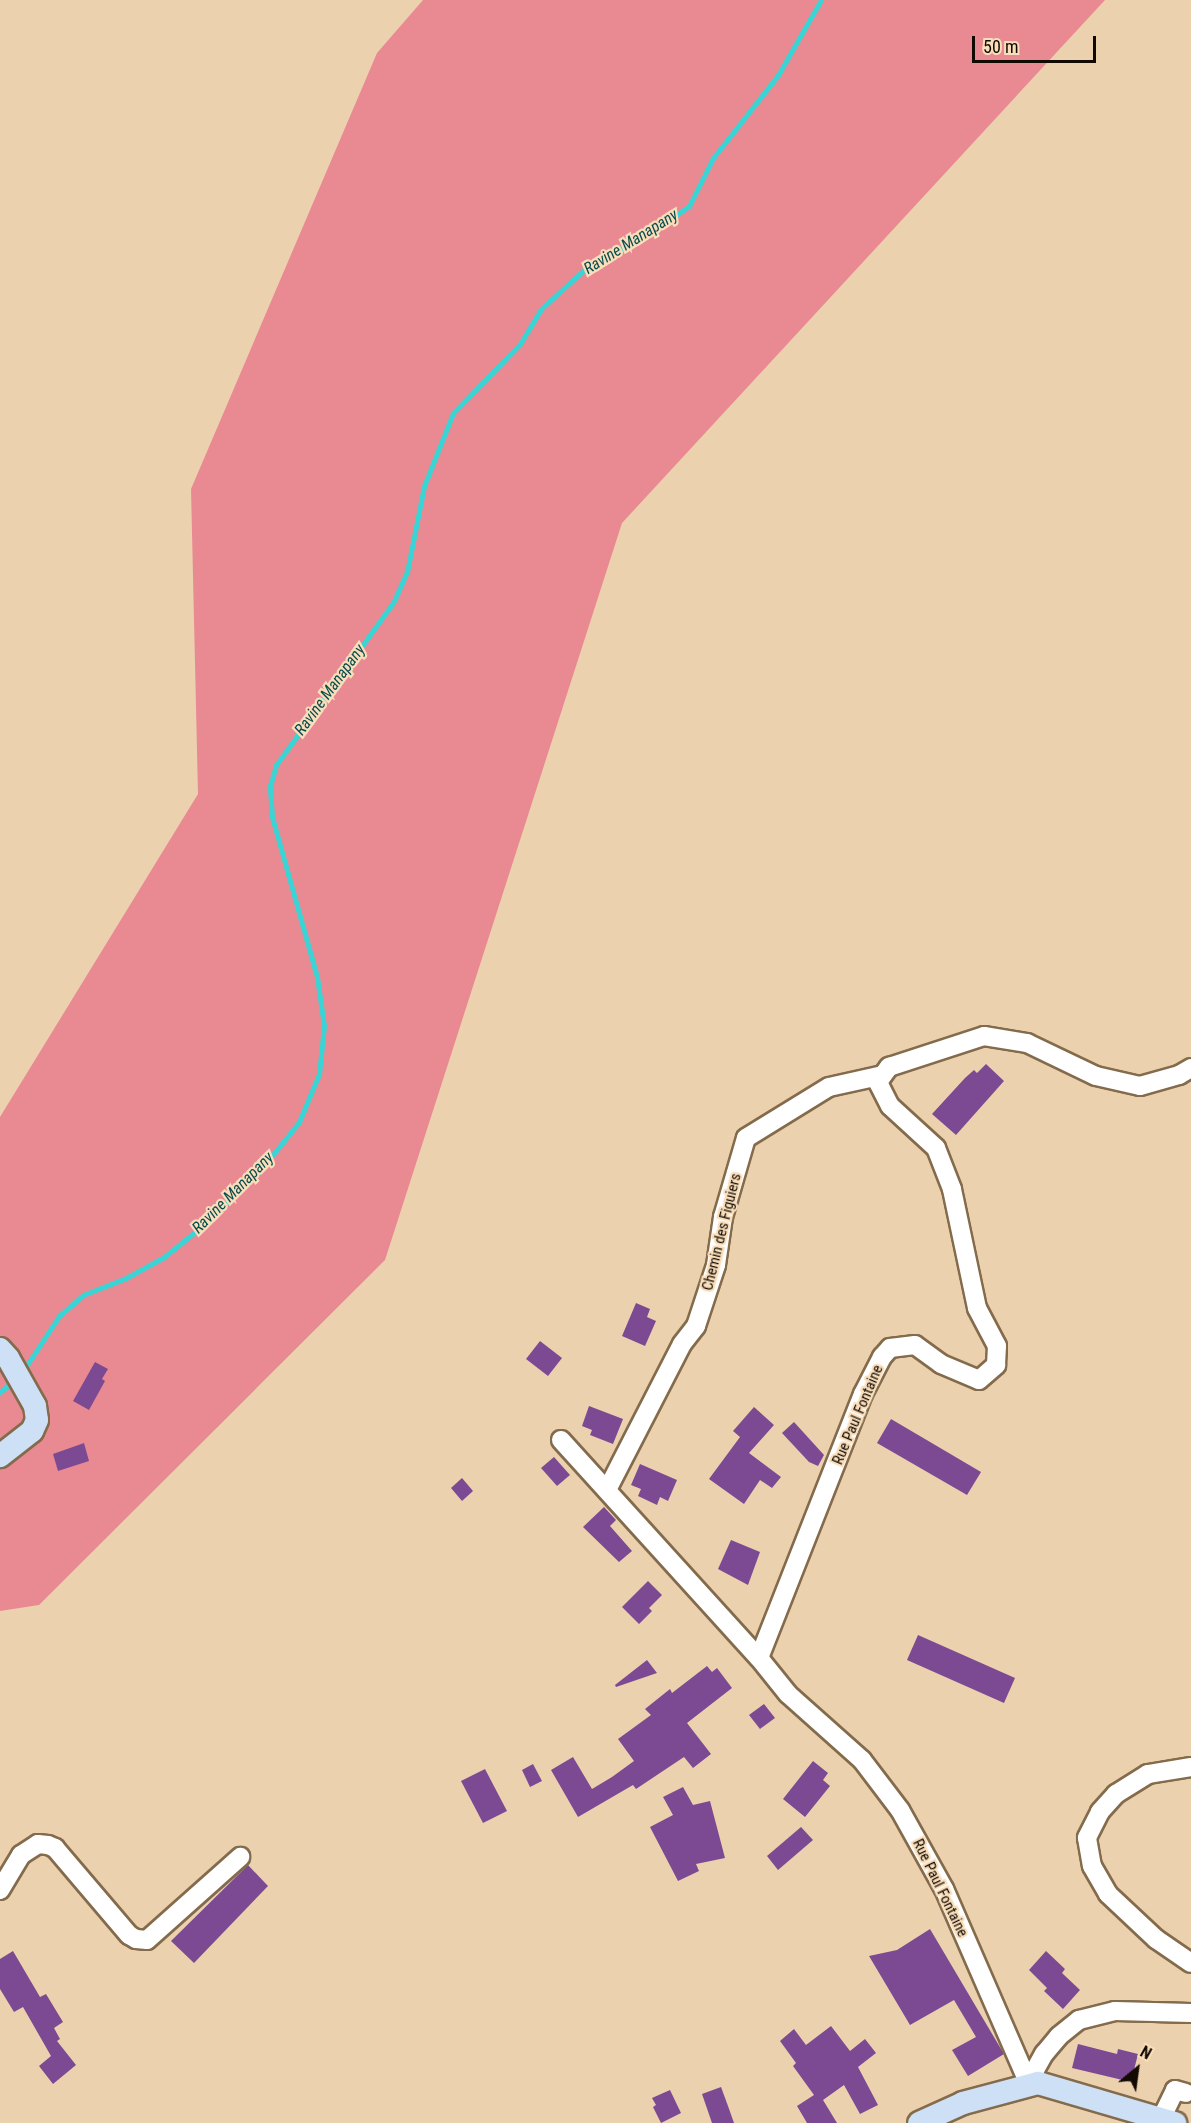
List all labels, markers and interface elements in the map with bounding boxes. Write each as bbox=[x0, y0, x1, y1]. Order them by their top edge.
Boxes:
scale bar bbox=[975, 24, 1100, 62]
text: 50 m bbox=[983, 36, 1018, 57]
water label: Ravine Manapany bbox=[580, 205, 682, 279]
water label: Ravine Manapany bbox=[291, 641, 369, 739]
water label: Ravine Manapany bbox=[188, 1148, 278, 1238]
street label: Chemin des Figuiers bbox=[699, 1172, 745, 1292]
street label: Rue Paul Fontaine bbox=[829, 1362, 887, 1468]
street label: Rue Paul Fontaine bbox=[909, 1836, 971, 1940]
north arrow bbox=[1107, 2039, 1167, 2099]
text: N bbox=[1137, 2042, 1155, 2063]

